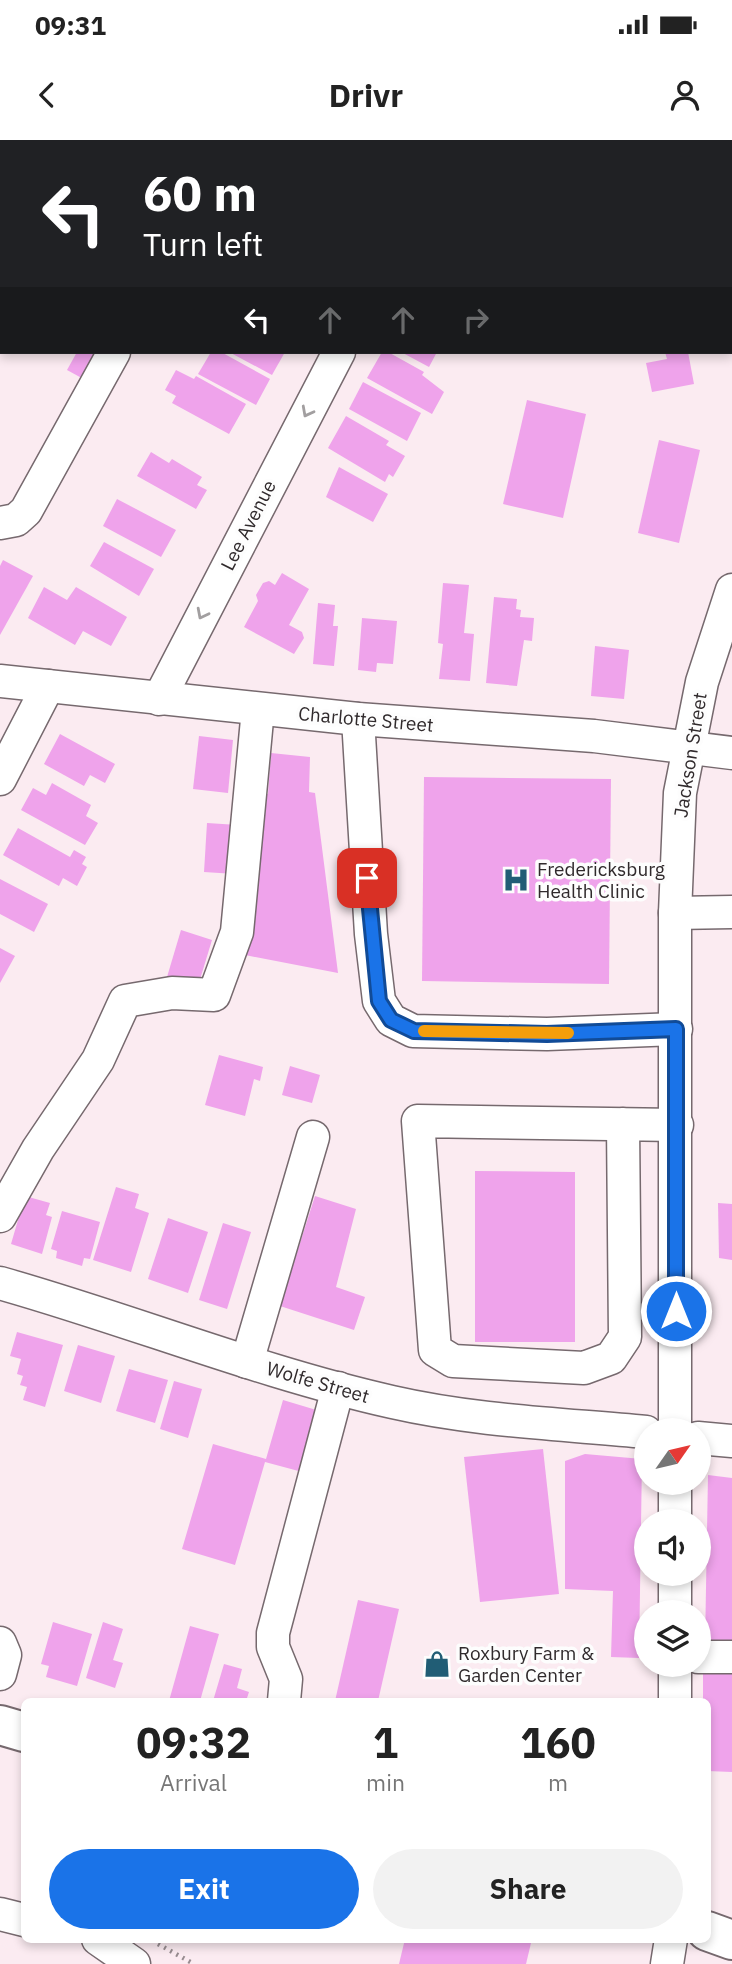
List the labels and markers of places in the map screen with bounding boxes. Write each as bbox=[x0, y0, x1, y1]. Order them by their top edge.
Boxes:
pin bbox=[337, 848, 397, 908]
place label: Fredericksburg Health Clinic bbox=[537, 857, 665, 903]
hospital icon: Fredericksburg Health Clinic bbox=[501, 865, 531, 895]
place label: Roxbury Farm & Garden Center bbox=[458, 1641, 594, 1687]
shop icon: Roxbury Farm & Garden Center bbox=[422, 1649, 452, 1679]

